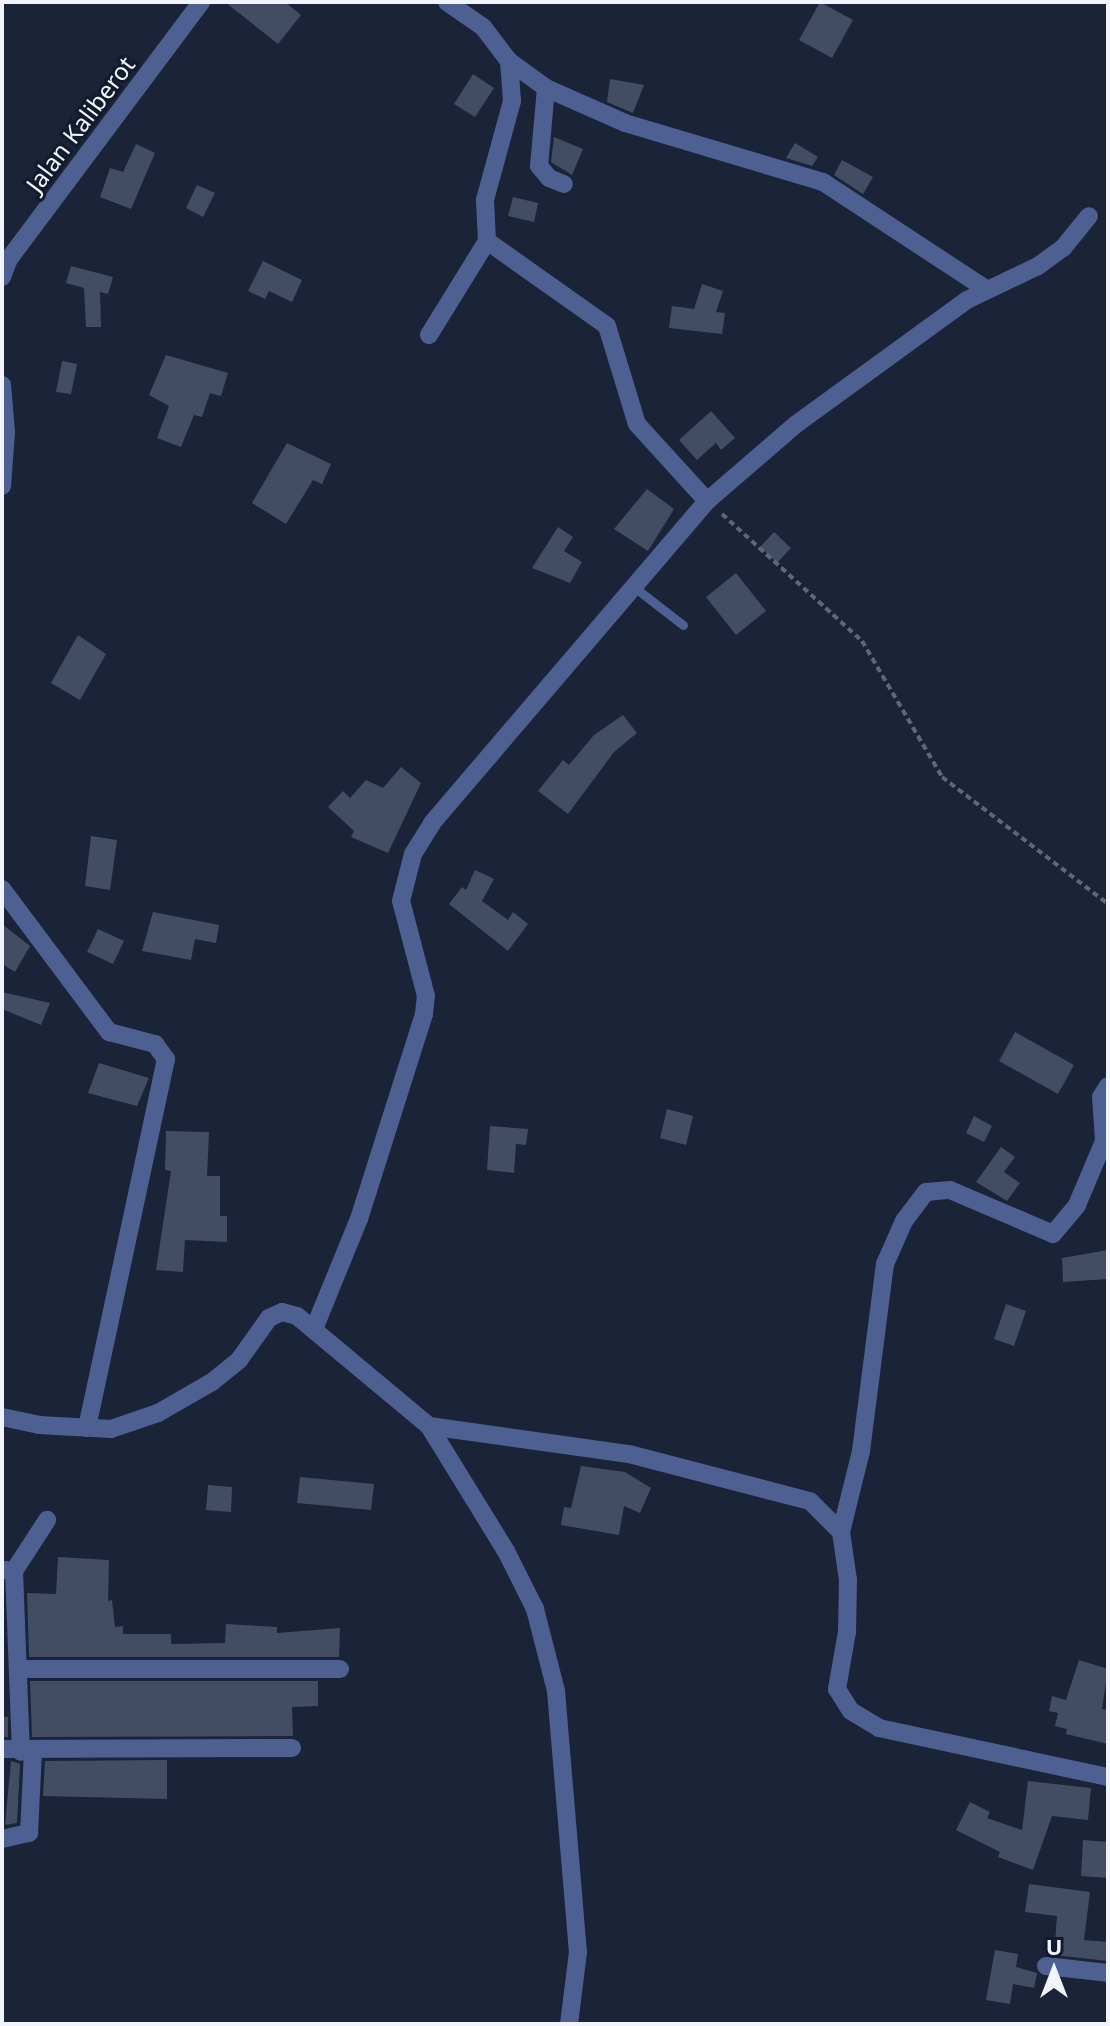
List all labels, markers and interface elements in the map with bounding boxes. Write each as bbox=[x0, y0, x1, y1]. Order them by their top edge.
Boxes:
street label: Jalan Kaliberot bbox=[20, 51, 140, 197]
north arrow bbox=[1014, 1930, 1094, 2010]
text: U bbox=[1046, 1931, 1062, 1961]

